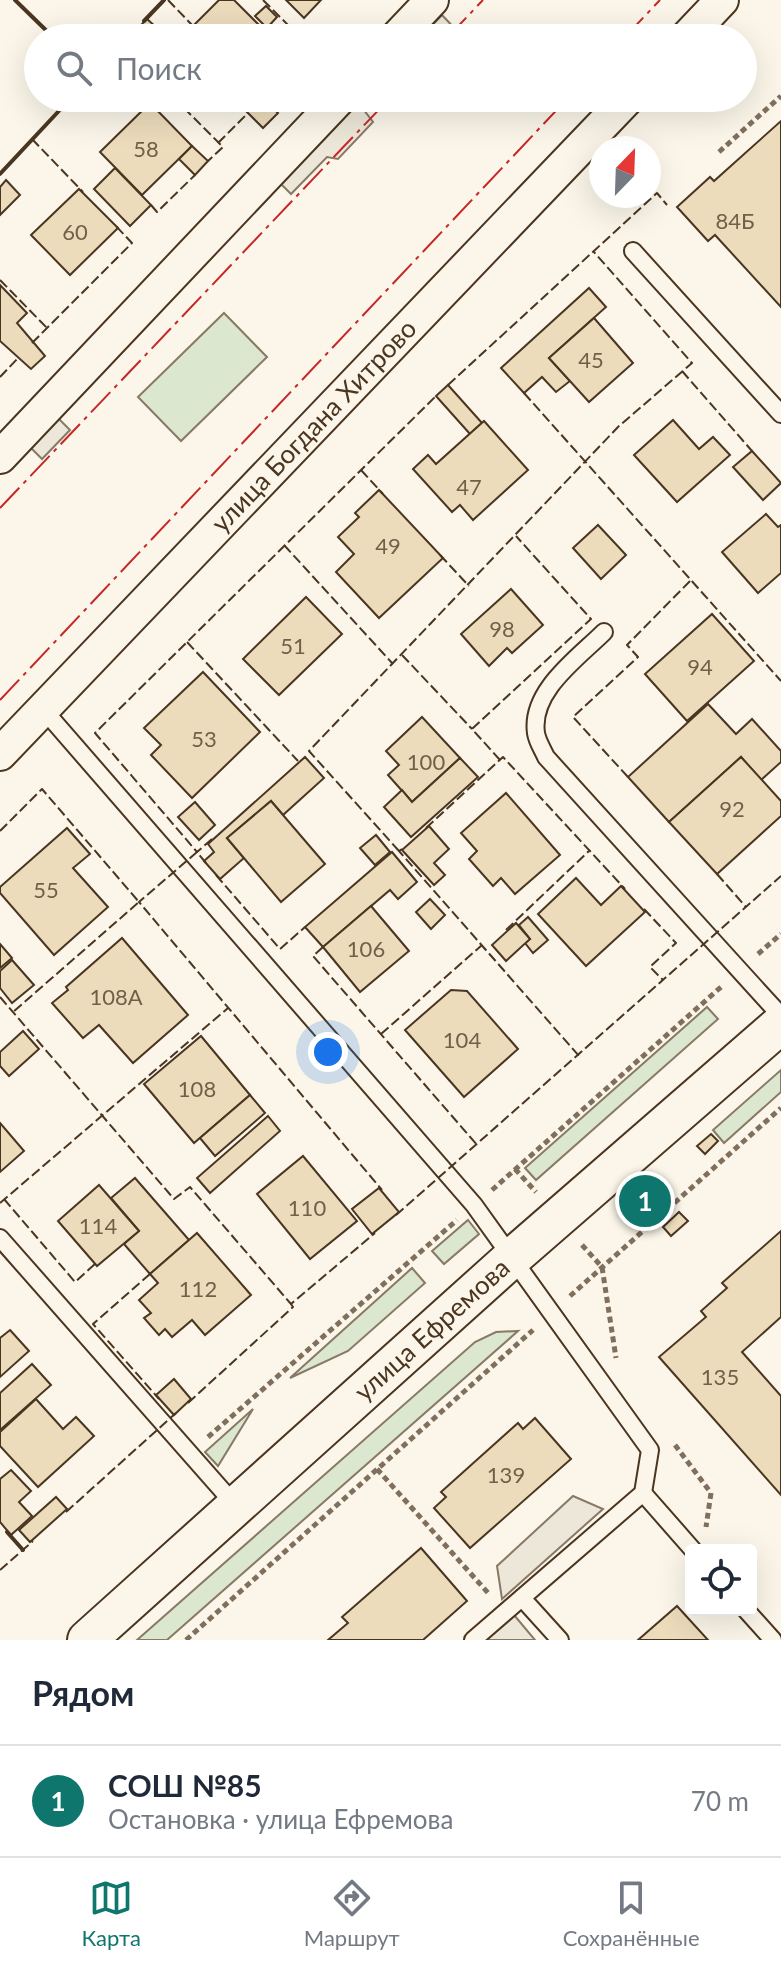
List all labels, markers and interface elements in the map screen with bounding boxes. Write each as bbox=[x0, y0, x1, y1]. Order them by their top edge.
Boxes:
search box bbox=[24, 24, 757, 112]
icon: search bbox=[52, 46, 96, 90]
text: Поиск bbox=[116, 50, 202, 86]
house number: 58 bbox=[133, 135, 159, 162]
north arrow bbox=[589, 136, 661, 208]
house number: 84Б bbox=[715, 207, 755, 234]
house number: 60 bbox=[62, 218, 88, 245]
street label: улица Богдана Хитрово bbox=[204, 312, 423, 539]
house number: 45 bbox=[578, 346, 604, 373]
house number: 47 bbox=[456, 473, 482, 500]
house number: 49 bbox=[375, 532, 401, 559]
house number: 98 bbox=[489, 615, 515, 642]
house number: 51 bbox=[280, 632, 306, 659]
house number: 94 bbox=[687, 653, 713, 680]
house number: 53 bbox=[191, 725, 217, 752]
house number: 100 bbox=[407, 748, 445, 775]
house number: 92 bbox=[719, 795, 745, 822]
house number: 55 bbox=[33, 876, 59, 903]
house number: 106 bbox=[347, 935, 385, 962]
house number: 108А bbox=[89, 983, 143, 1010]
house number: 104 bbox=[443, 1026, 481, 1053]
your location bbox=[308, 1032, 348, 1072]
house number: 108 bbox=[178, 1075, 216, 1102]
pin: 1 bbox=[619, 1171, 671, 1231]
house number: 110 bbox=[288, 1194, 326, 1221]
house number: 114 bbox=[79, 1212, 117, 1239]
street label: улица Ефремова bbox=[347, 1251, 516, 1407]
house number: 112 bbox=[179, 1275, 217, 1302]
house number: 135 bbox=[701, 1363, 739, 1390]
house number: 139 bbox=[487, 1461, 525, 1488]
map controls bbox=[685, 1544, 757, 1616]
button: locate bbox=[685, 1544, 757, 1616]
text: Рядом bbox=[32, 1672, 134, 1713]
text: СОШ №85 bbox=[108, 1767, 262, 1803]
text: 1 bbox=[50, 1785, 66, 1817]
text: 70 m bbox=[691, 1785, 749, 1817]
text: Остановка · улица Ефремова bbox=[108, 1803, 453, 1835]
tab: Карта bbox=[81, 1876, 141, 1951]
tab: Маршрут bbox=[304, 1876, 400, 1951]
tab: Сохранённые bbox=[563, 1876, 700, 1951]

